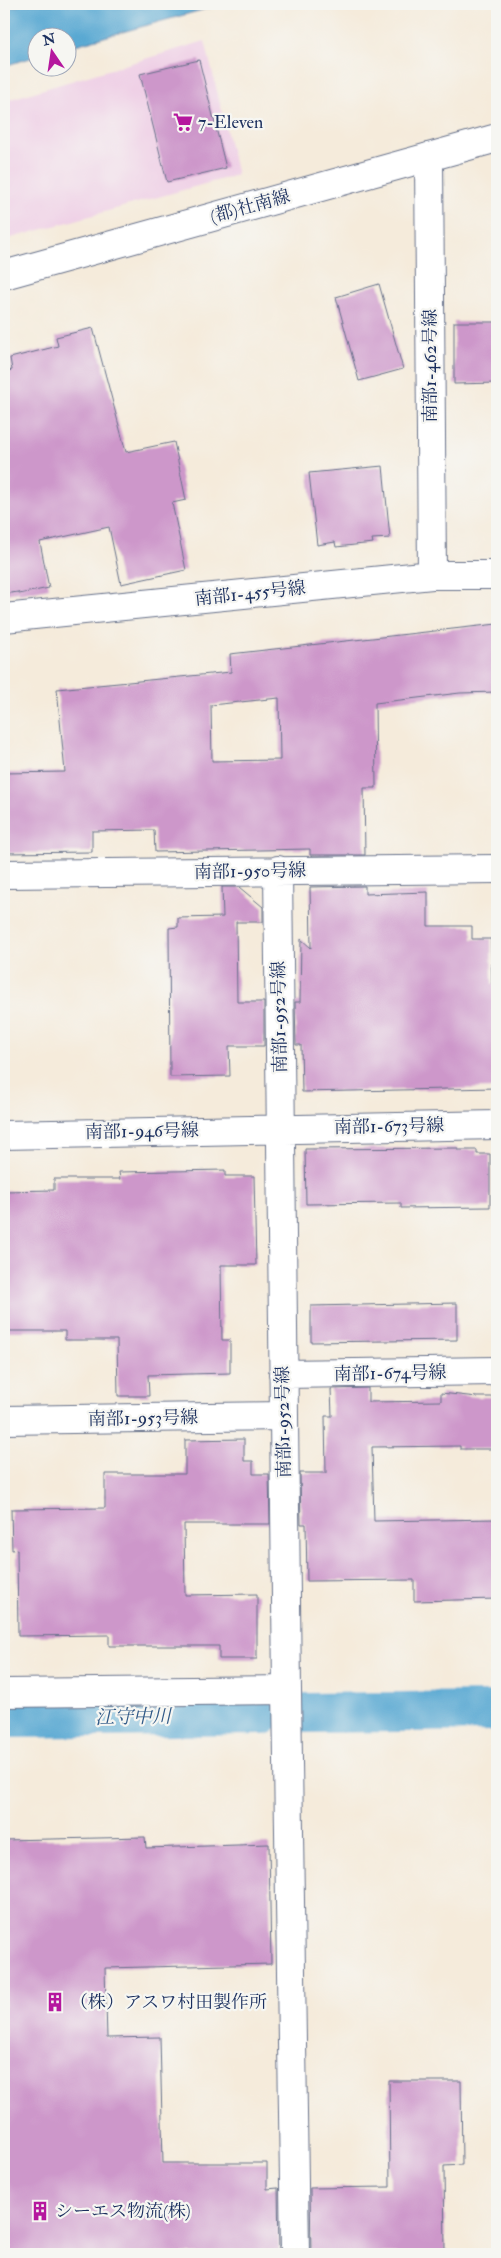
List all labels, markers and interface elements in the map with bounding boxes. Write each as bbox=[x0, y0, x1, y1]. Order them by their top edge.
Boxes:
north arrow bbox=[28, 28, 78, 78]
text: N bbox=[40, 30, 58, 50]
supermarket icon: 7-Eleven bbox=[172, 111, 194, 133]
place label: 7-Eleven bbox=[198, 111, 263, 134]
street label: (都)社南線 bbox=[208, 185, 293, 228]
street label: 南部1-462号線 bbox=[419, 309, 442, 423]
street label: 南部1-455号線 bbox=[193, 576, 307, 611]
street label: 南部1-950号線 bbox=[194, 859, 306, 884]
street label: 南部1-952号線 bbox=[267, 961, 292, 1073]
street label: 南部1-673号線 bbox=[334, 1114, 444, 1139]
street label: 南部1-946号線 bbox=[85, 1119, 199, 1144]
street label: 南部1-674号線 bbox=[334, 1361, 446, 1386]
street label: 南部1-952号線 bbox=[271, 1366, 296, 1478]
street label: 南部1-953号線 bbox=[88, 1406, 198, 1431]
water label: 江守中川 bbox=[95, 1704, 173, 1730]
building icon: （株）アスワ村田製作所 bbox=[44, 1991, 66, 2013]
place label: （株）アスワ村田製作所 bbox=[70, 1991, 267, 2014]
building icon: シーエス物流(株) bbox=[29, 2200, 51, 2222]
place label: シーエス物流(株) bbox=[55, 2200, 191, 2223]

